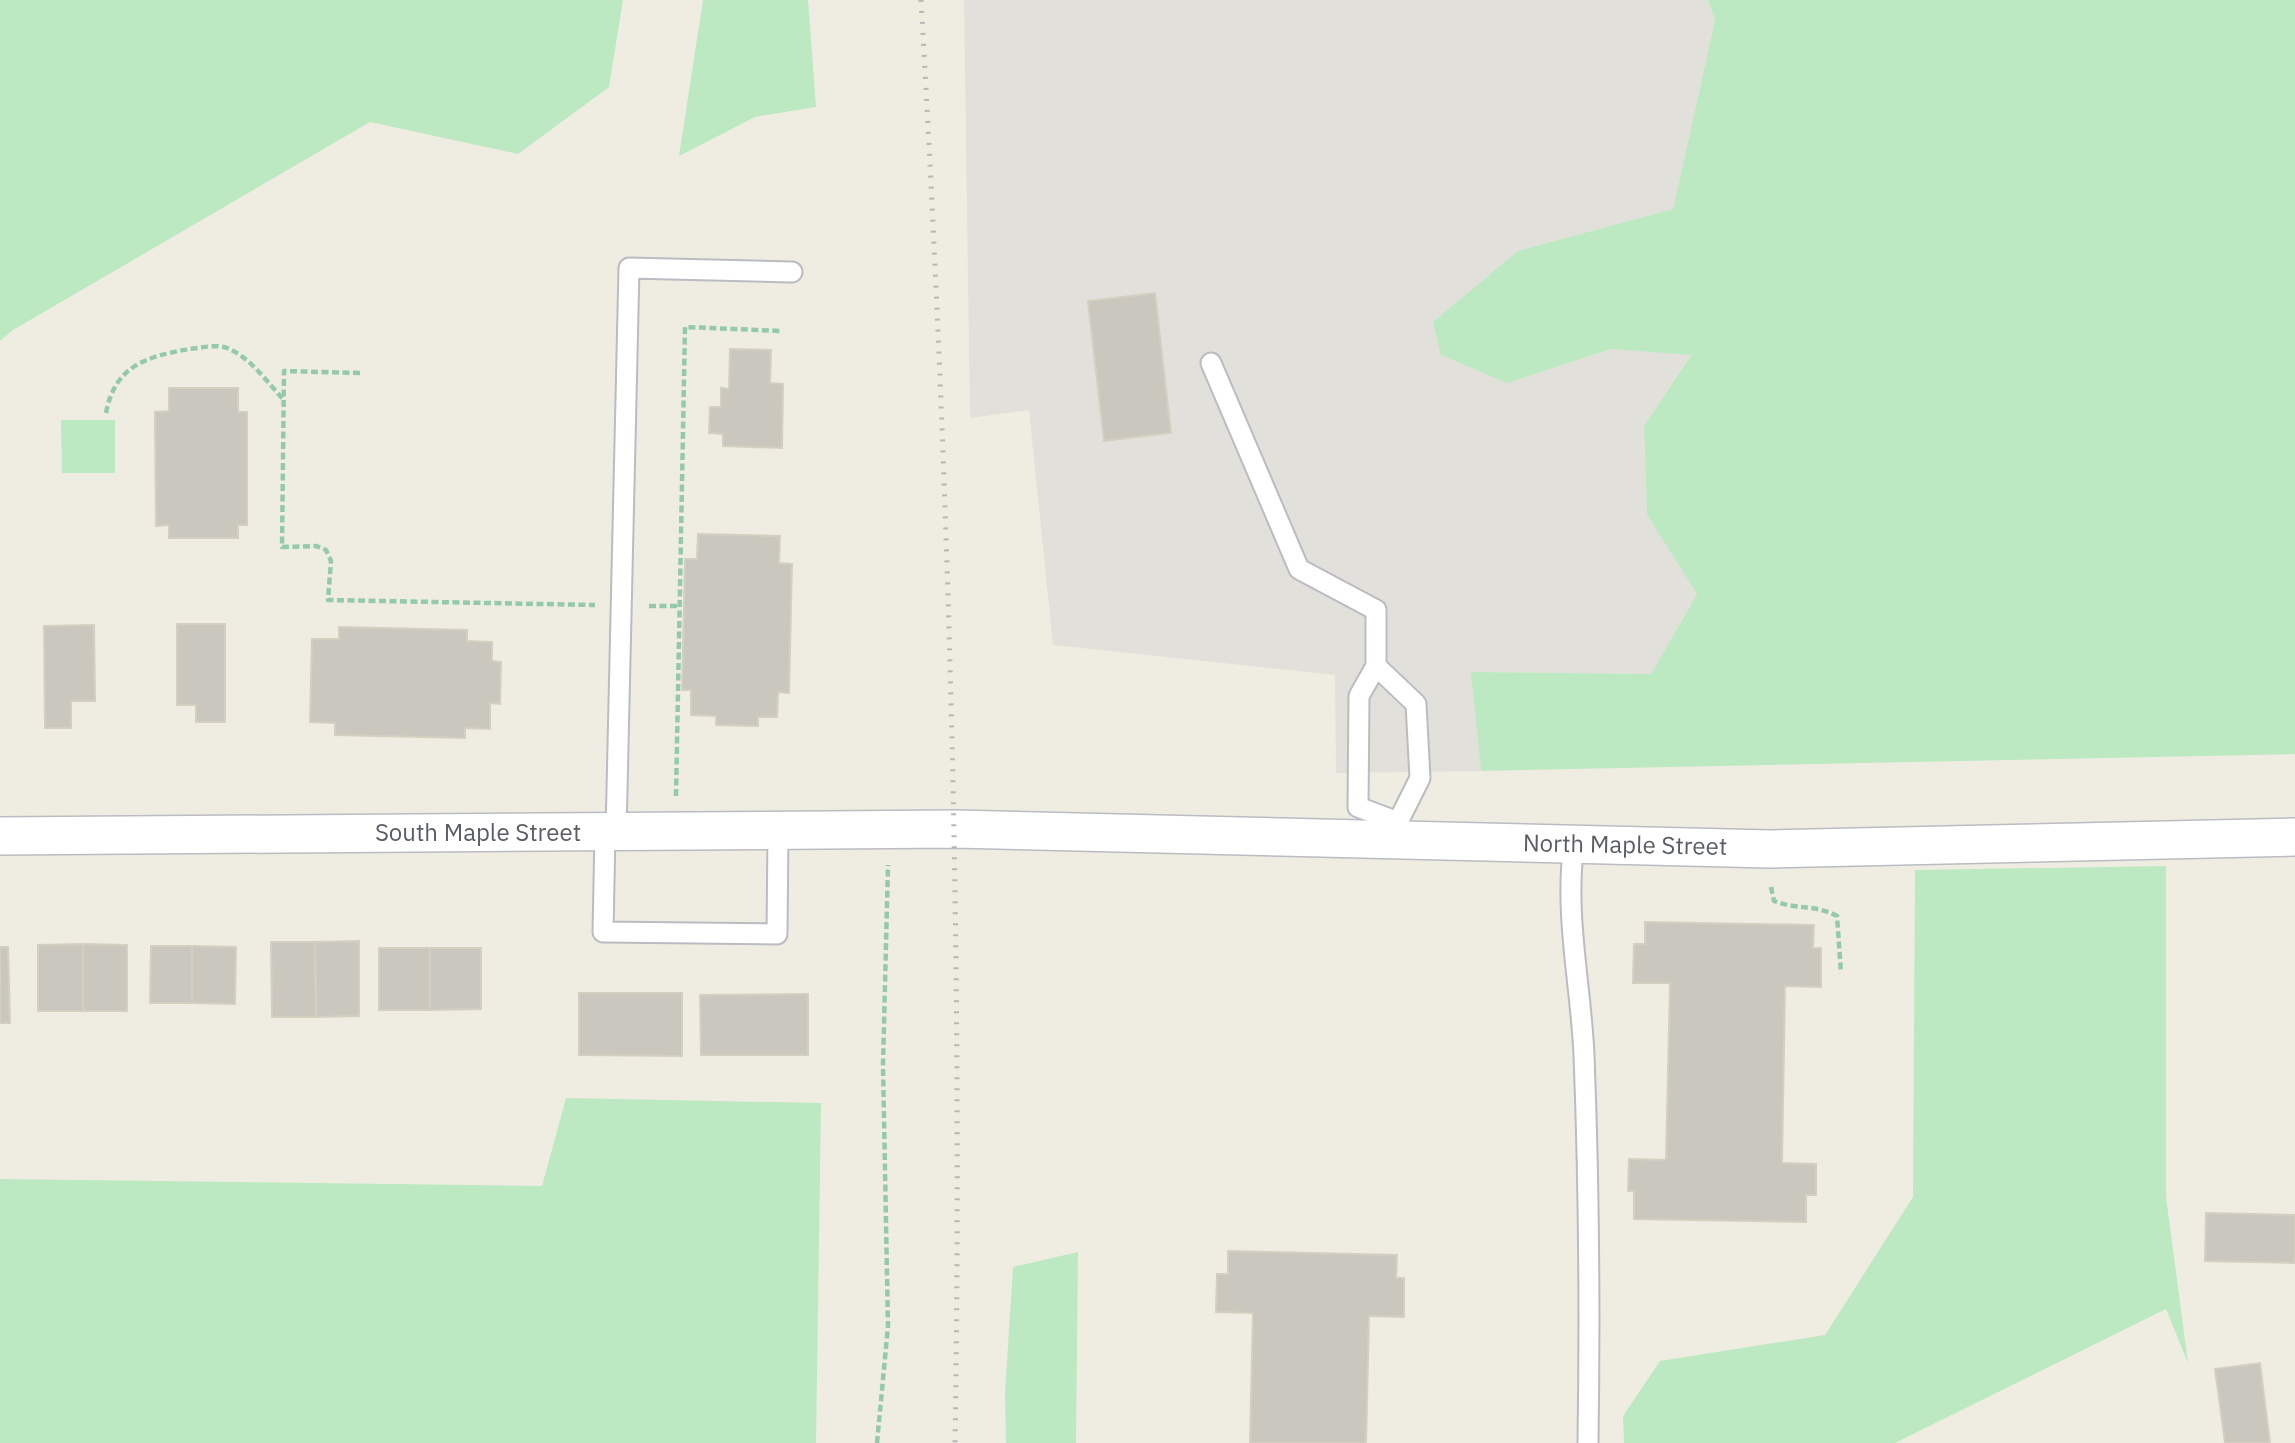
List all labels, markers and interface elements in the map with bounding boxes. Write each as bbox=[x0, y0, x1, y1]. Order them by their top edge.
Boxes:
street label: South Maple Street bbox=[375, 816, 581, 848]
street label: North Maple Street bbox=[1523, 826, 1728, 862]

